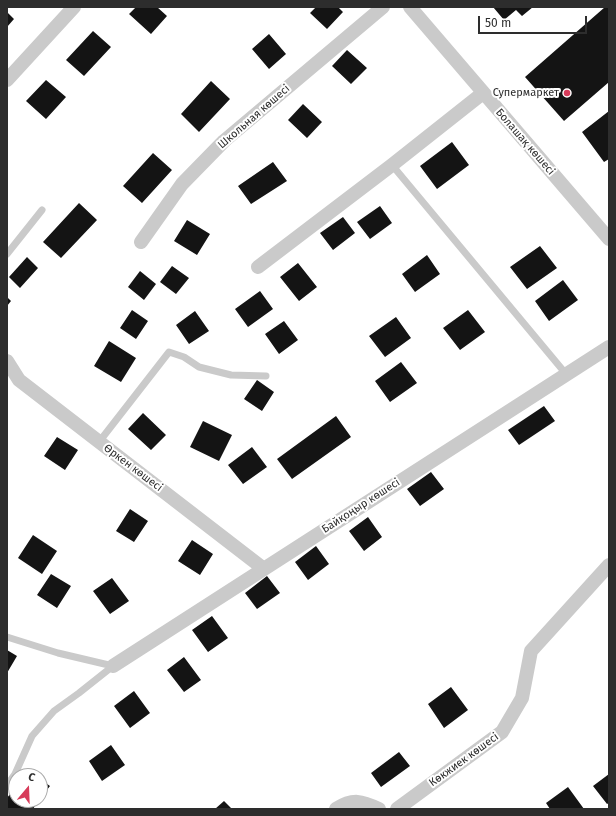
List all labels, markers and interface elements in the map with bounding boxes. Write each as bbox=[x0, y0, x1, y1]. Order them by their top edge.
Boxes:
scale bar bbox=[480, 8, 589, 34]
text: 50 m bbox=[485, 16, 511, 30]
street label: Школьная көшесі bbox=[215, 82, 293, 152]
place label: Супермаркет bbox=[493, 86, 559, 100]
marker: Супермаркет bbox=[562, 88, 572, 98]
street label: Болашақ көшесі bbox=[493, 106, 557, 178]
street label: Өркен көшесі bbox=[101, 442, 165, 494]
street label: Байқоңыр көшесі bbox=[320, 476, 402, 536]
street label: Көкжиек көшесі bbox=[427, 730, 501, 790]
north arrow bbox=[8, 768, 48, 808]
text: С bbox=[27, 770, 37, 784]

